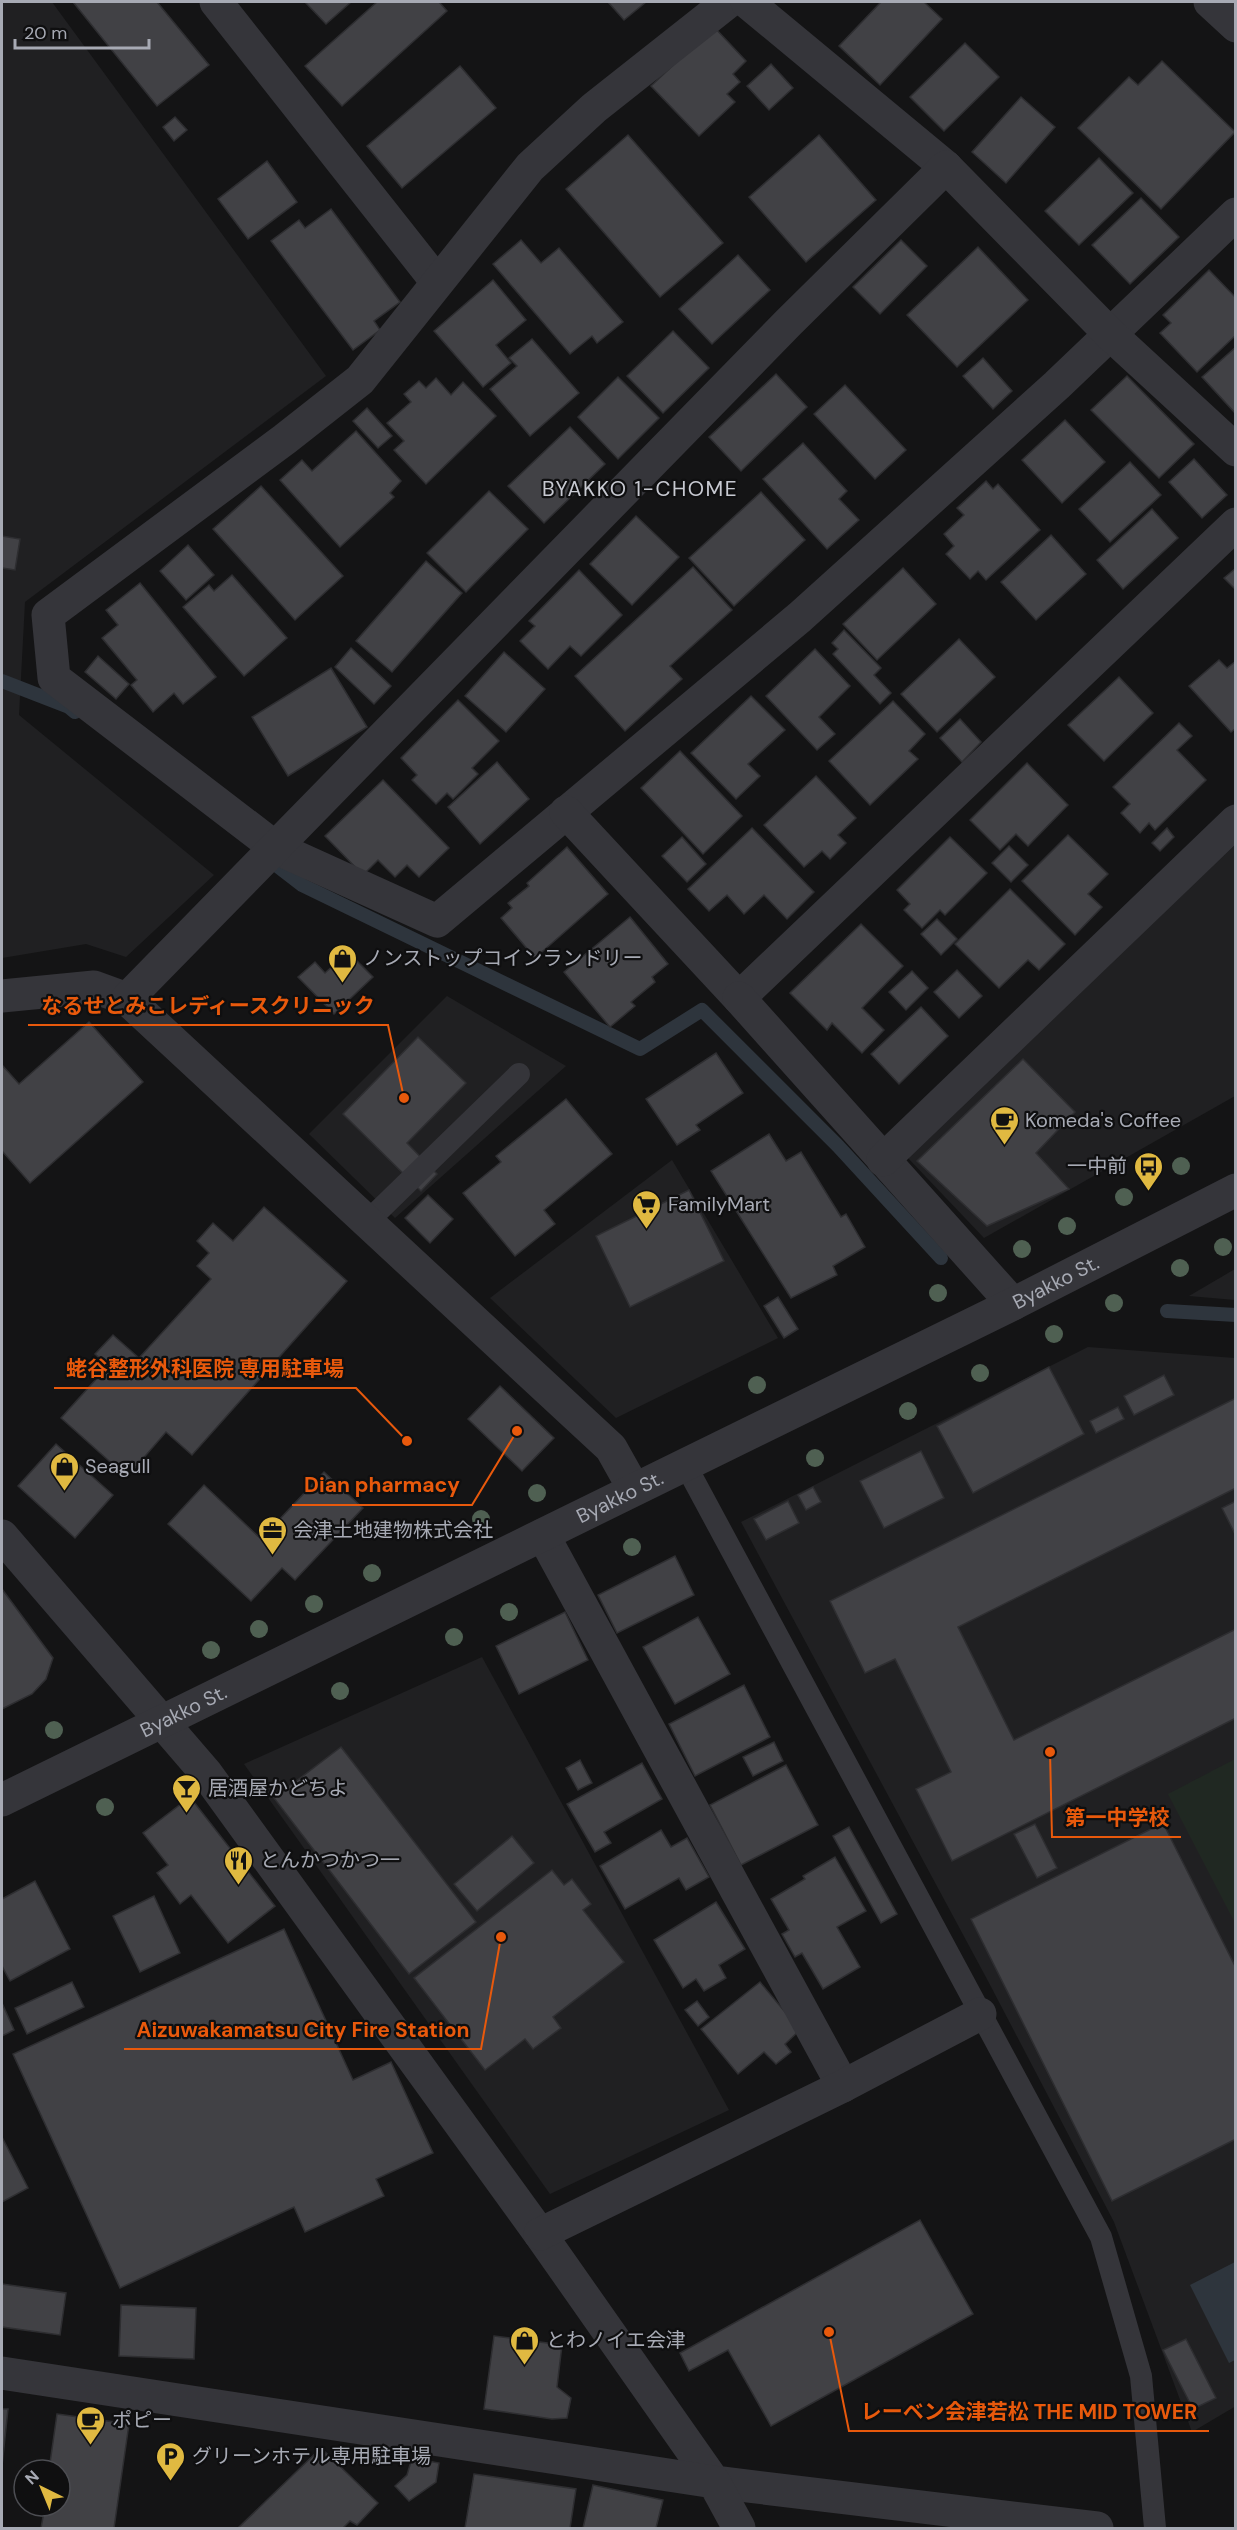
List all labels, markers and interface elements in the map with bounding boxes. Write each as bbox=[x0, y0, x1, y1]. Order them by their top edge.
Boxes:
scale bar bbox=[15, 12, 148, 50]
text: 20 m bbox=[24, 21, 67, 45]
district label: BYAKKO 1-CHOME bbox=[542, 475, 738, 503]
shop icon: ノンストップコインランドリー bbox=[326, 942, 358, 984]
place label: ノンストップコインランドリー bbox=[363, 945, 643, 971]
callout: なるせとみこレディースクリニック bbox=[28, 986, 388, 1025]
text: なるせとみこレディースクリニック bbox=[41, 992, 375, 1020]
cafe icon: Komeda's Coffee bbox=[988, 1104, 1020, 1146]
place label: Komeda's Coffee bbox=[1025, 1107, 1181, 1133]
bus stop icon: 一中前 bbox=[1132, 1150, 1164, 1192]
place label: 一中前 bbox=[1067, 1153, 1127, 1179]
supermarket icon: FamilyMart bbox=[631, 1188, 663, 1230]
place label: FamilyMart bbox=[668, 1191, 770, 1217]
street label: Byakko St. bbox=[1008, 1249, 1103, 1315]
callout: 蛯谷整形外科医院 専用駐車場 bbox=[54, 1349, 356, 1388]
text: 蛯谷整形外科医院 専用駐車場 bbox=[66, 1355, 344, 1383]
shop icon: Seagull bbox=[48, 1450, 80, 1492]
place label: Seagull bbox=[85, 1453, 150, 1479]
street label: Byakko St. bbox=[572, 1465, 667, 1529]
callout: Dian pharmacy bbox=[292, 1466, 472, 1505]
text: Dian pharmacy bbox=[304, 1471, 460, 1499]
office icon: 会津土地建物株式会社 bbox=[256, 1514, 288, 1556]
place label: 会津土地建物株式会社 bbox=[293, 1517, 493, 1543]
street label: Byakko St. bbox=[136, 1679, 231, 1743]
bar icon: 居酒屋かどちよ bbox=[171, 1772, 203, 1814]
place label: 居酒屋かどちよ bbox=[208, 1775, 348, 1801]
callout: 第一中学校 bbox=[1052, 1798, 1181, 1837]
text: 第一中学校 bbox=[1065, 1804, 1170, 1832]
restaurant icon: とんかつかつ一 bbox=[223, 1844, 255, 1886]
place label: とんかつかつ一 bbox=[260, 1847, 400, 1873]
callout: Aizuwakamatsu City Fire Station bbox=[124, 2010, 481, 2049]
text: Aizuwakamatsu City Fire Station bbox=[137, 2016, 469, 2044]
shop icon: とわノイエ会津 bbox=[509, 2324, 541, 2366]
place label: とわノイエ会津 bbox=[546, 2327, 686, 2353]
callout: レーベン会津若松 THE MID TOWER bbox=[849, 2392, 1209, 2431]
text: レーベン会津若松 THE MID TOWER bbox=[861, 2398, 1197, 2426]
cafe icon: ポピー bbox=[75, 2404, 107, 2446]
place label: ポピー bbox=[112, 2407, 172, 2433]
parking icon: グリーンホテル専用駐車場 bbox=[155, 2440, 187, 2482]
place label: グリーンホテル専用駐車場 bbox=[192, 2443, 431, 2469]
north arrow bbox=[12, 2458, 72, 2518]
text: N bbox=[21, 2466, 44, 2489]

